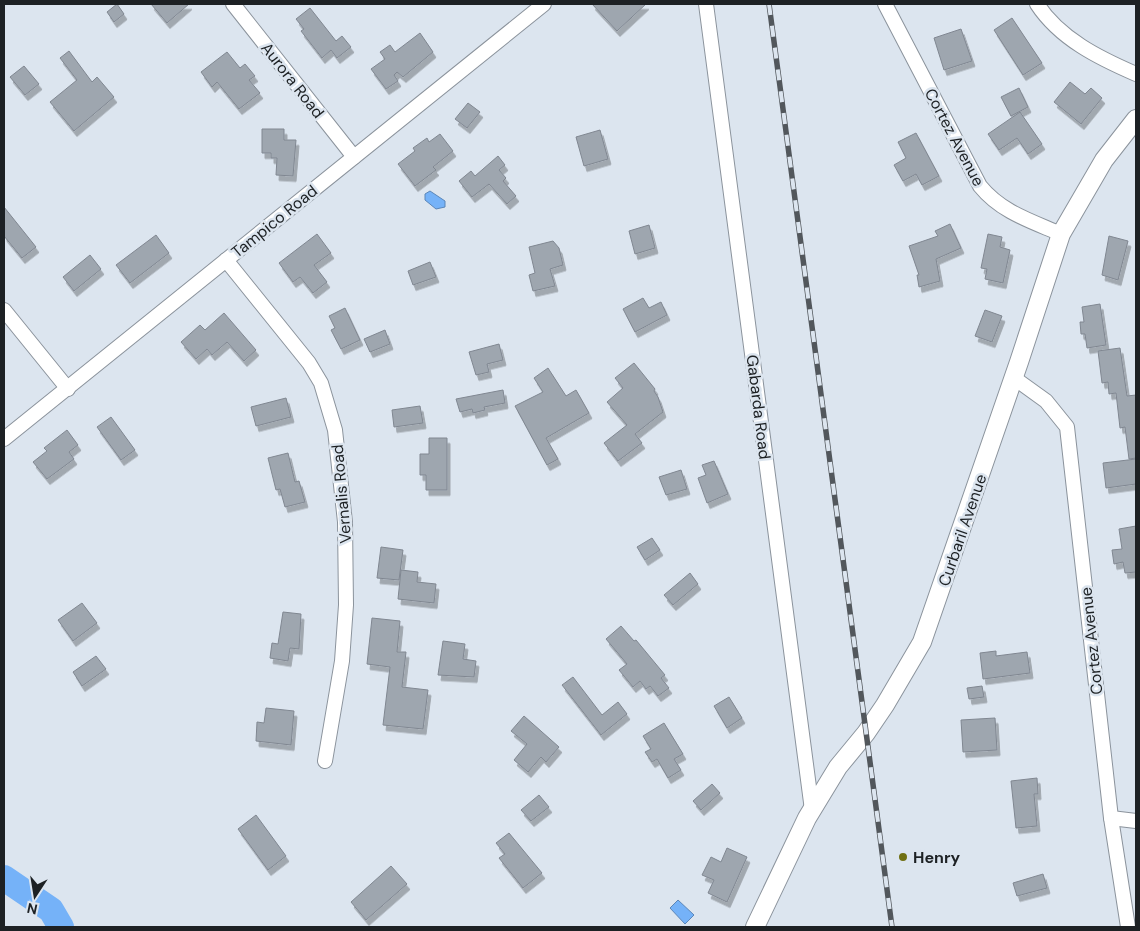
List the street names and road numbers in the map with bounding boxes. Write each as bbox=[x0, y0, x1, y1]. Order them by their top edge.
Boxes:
street label: Aurora Road bbox=[256, 38, 329, 123]
street label: Cortez Avenue bbox=[920, 85, 989, 190]
street label: Tampico Road bbox=[227, 180, 322, 263]
street label: Gabarda Road bbox=[742, 353, 775, 461]
street label: Vernalis Road bbox=[327, 443, 356, 544]
street label: Curbaril Avenue bbox=[933, 471, 991, 589]
street label: Cortez Avenue bbox=[1075, 586, 1108, 696]

